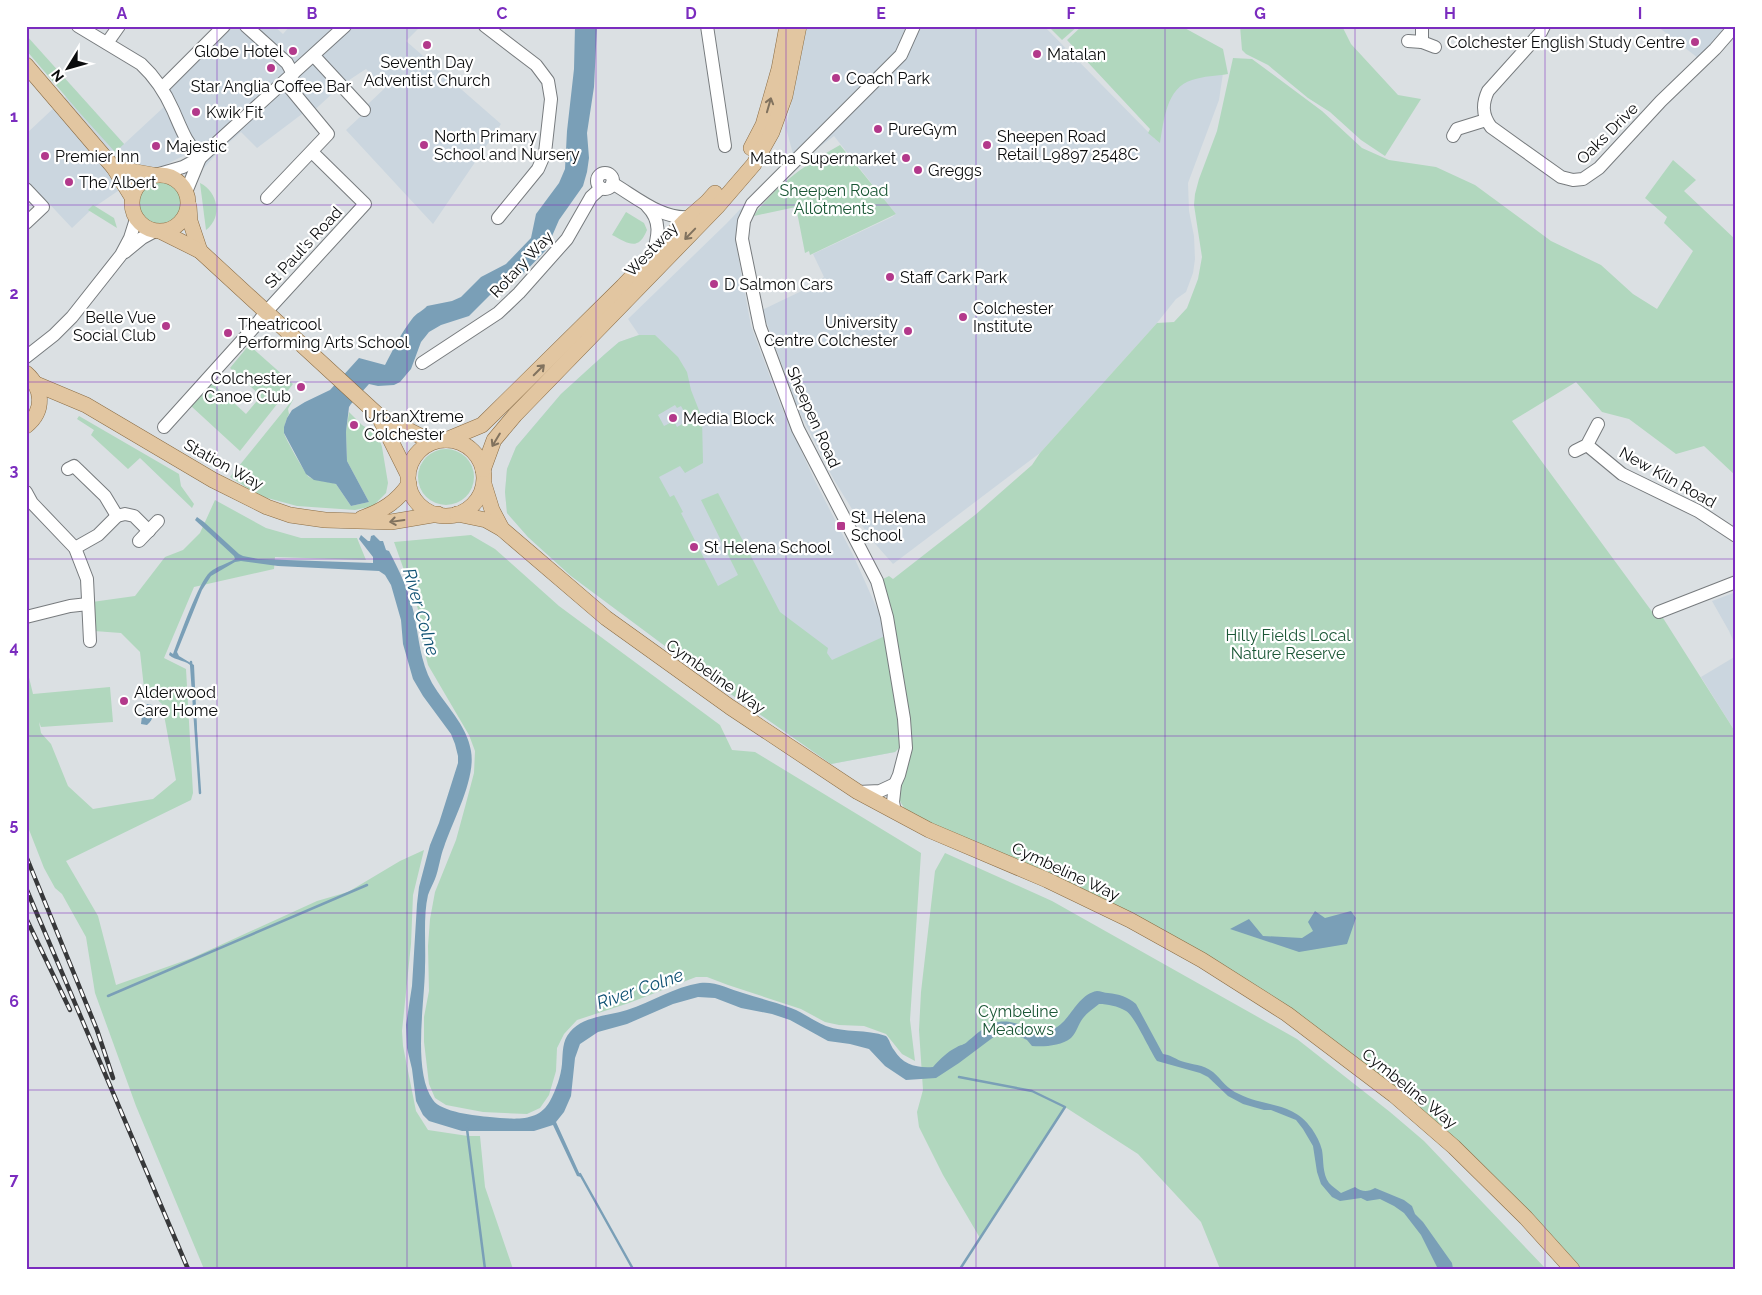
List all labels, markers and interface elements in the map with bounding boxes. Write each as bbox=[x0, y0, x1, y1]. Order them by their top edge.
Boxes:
text: A bbox=[117, 4, 128, 23]
text: B bbox=[307, 4, 318, 23]
text: C bbox=[497, 4, 508, 23]
text: D bbox=[685, 4, 697, 23]
text: E bbox=[876, 4, 886, 23]
text: F bbox=[1066, 4, 1076, 23]
text: G bbox=[1254, 4, 1266, 23]
text: H bbox=[1444, 4, 1456, 23]
text: I bbox=[1638, 4, 1642, 23]
place label: Colchester English Study Centre bbox=[1447, 33, 1685, 52]
marker: Colchester English Study Centre bbox=[1689, 36, 1701, 48]
marker: Seventh Day Adventist Church bbox=[421, 39, 433, 51]
north arrow bbox=[42, 42, 92, 92]
place label: Globe Hotel bbox=[194, 42, 284, 61]
marker: Globe Hotel bbox=[287, 45, 299, 57]
place label: Matalan bbox=[1047, 45, 1106, 64]
marker: Matalan bbox=[1031, 48, 1043, 60]
place label: Seventh Day Adventist Church bbox=[364, 53, 490, 90]
marker: Star Anglia Coffee Bar bbox=[265, 62, 277, 74]
text: N bbox=[48, 67, 67, 85]
place label: Coach Park bbox=[846, 69, 931, 88]
marker: Coach Park bbox=[830, 72, 842, 84]
place label: Star Anglia Coffee Bar bbox=[191, 77, 352, 96]
one-way arrow bbox=[765, 97, 775, 113]
street label: Oaks Drive bbox=[1573, 99, 1642, 168]
place label: Kwik Fit bbox=[206, 103, 264, 122]
marker: Kwik Fit bbox=[190, 106, 202, 118]
text: 1 bbox=[10, 107, 18, 126]
place label: PureGym bbox=[888, 120, 957, 139]
marker: PureGym bbox=[872, 123, 884, 135]
place label: North Primary School and Nursery bbox=[434, 127, 580, 164]
place label: Sheepen Road Retail L9897 2548C bbox=[997, 127, 1138, 164]
place label: Majestic bbox=[166, 137, 227, 156]
marker: North Primary School and Nursery bbox=[418, 139, 430, 151]
marker: Sheepen Road Retail L9897 2548C bbox=[981, 139, 993, 151]
marker: Majestic bbox=[150, 140, 162, 152]
place label: Premier Inn bbox=[55, 147, 139, 166]
place label: Matha Supermarket bbox=[750, 149, 897, 168]
marker: Premier Inn bbox=[39, 150, 51, 162]
marker: Matha Supermarket bbox=[900, 152, 912, 164]
place label: Greggs bbox=[928, 161, 982, 180]
marker: Greggs bbox=[912, 164, 924, 176]
place label: The Albert bbox=[79, 173, 157, 192]
marker: The Albert bbox=[63, 176, 75, 188]
park label: Sheepen Road Allotments bbox=[780, 181, 888, 218]
street label: St Paul's Road bbox=[261, 203, 346, 292]
street label: Westway bbox=[621, 218, 682, 280]
street label: Rotary Way bbox=[486, 227, 557, 302]
one-way arrow bbox=[684, 228, 696, 241]
place label: Staff Cark Park bbox=[900, 268, 1008, 287]
marker: Staff Cark Park bbox=[884, 271, 896, 283]
place label: D Salmon Cars bbox=[724, 275, 833, 294]
marker: D Salmon Cars bbox=[708, 278, 720, 290]
text: 2 bbox=[9, 284, 19, 303]
place label: Colchester Institute bbox=[973, 299, 1054, 336]
place label: Belle Vue Social Club bbox=[73, 308, 156, 345]
marker: Colchester Institute bbox=[957, 311, 969, 323]
place label: University Centre Colchester bbox=[764, 313, 898, 350]
place label: Theatricool Performing Arts School bbox=[238, 315, 409, 352]
marker: Belle Vue Social Club bbox=[160, 320, 172, 332]
marker: University Centre Colchester bbox=[902, 325, 914, 337]
marker: Theatricool Performing Arts School bbox=[222, 327, 234, 339]
one-way arrow bbox=[532, 364, 545, 376]
street label: Sheepen Road bbox=[783, 364, 844, 471]
place label: Colchester Canoe Club bbox=[204, 369, 291, 406]
marker: Colchester Canoe Club bbox=[295, 381, 307, 393]
place label: UrbanXtreme Colchester bbox=[364, 407, 464, 444]
place label: Media Block bbox=[683, 409, 775, 428]
marker: Media Block bbox=[667, 412, 679, 424]
marker: UrbanXtreme Colchester bbox=[348, 419, 360, 431]
one-way arrow bbox=[490, 433, 500, 447]
street label: Station Way bbox=[181, 435, 267, 494]
street label: New Kiln Road bbox=[1616, 443, 1720, 512]
text: 3 bbox=[10, 461, 19, 480]
place label: St. Helena School bbox=[851, 508, 926, 545]
one-way arrow bbox=[389, 516, 405, 526]
marker: St. Helena School bbox=[835, 520, 847, 532]
place label: St Helena School bbox=[704, 538, 832, 557]
marker: St Helena School bbox=[688, 541, 700, 553]
water label: River Colne bbox=[399, 566, 444, 658]
park label: Hilly Fields Local Nature Reserve bbox=[1226, 626, 1351, 663]
street label: Cymbeline Way bbox=[662, 635, 769, 718]
text: 4 bbox=[9, 638, 19, 657]
place label: Alderwood Care Home bbox=[134, 683, 218, 720]
marker: Alderwood Care Home bbox=[118, 695, 130, 707]
text: 5 bbox=[10, 815, 19, 834]
street label: Cymbeline Way bbox=[1009, 838, 1123, 905]
water label: River Colne bbox=[594, 964, 686, 1013]
text: 6 bbox=[9, 992, 19, 1011]
park label: Cymbeline Meadows bbox=[978, 1002, 1058, 1039]
street label: Cymbeline Way bbox=[1358, 1044, 1461, 1133]
text: 7 bbox=[10, 1170, 19, 1189]

